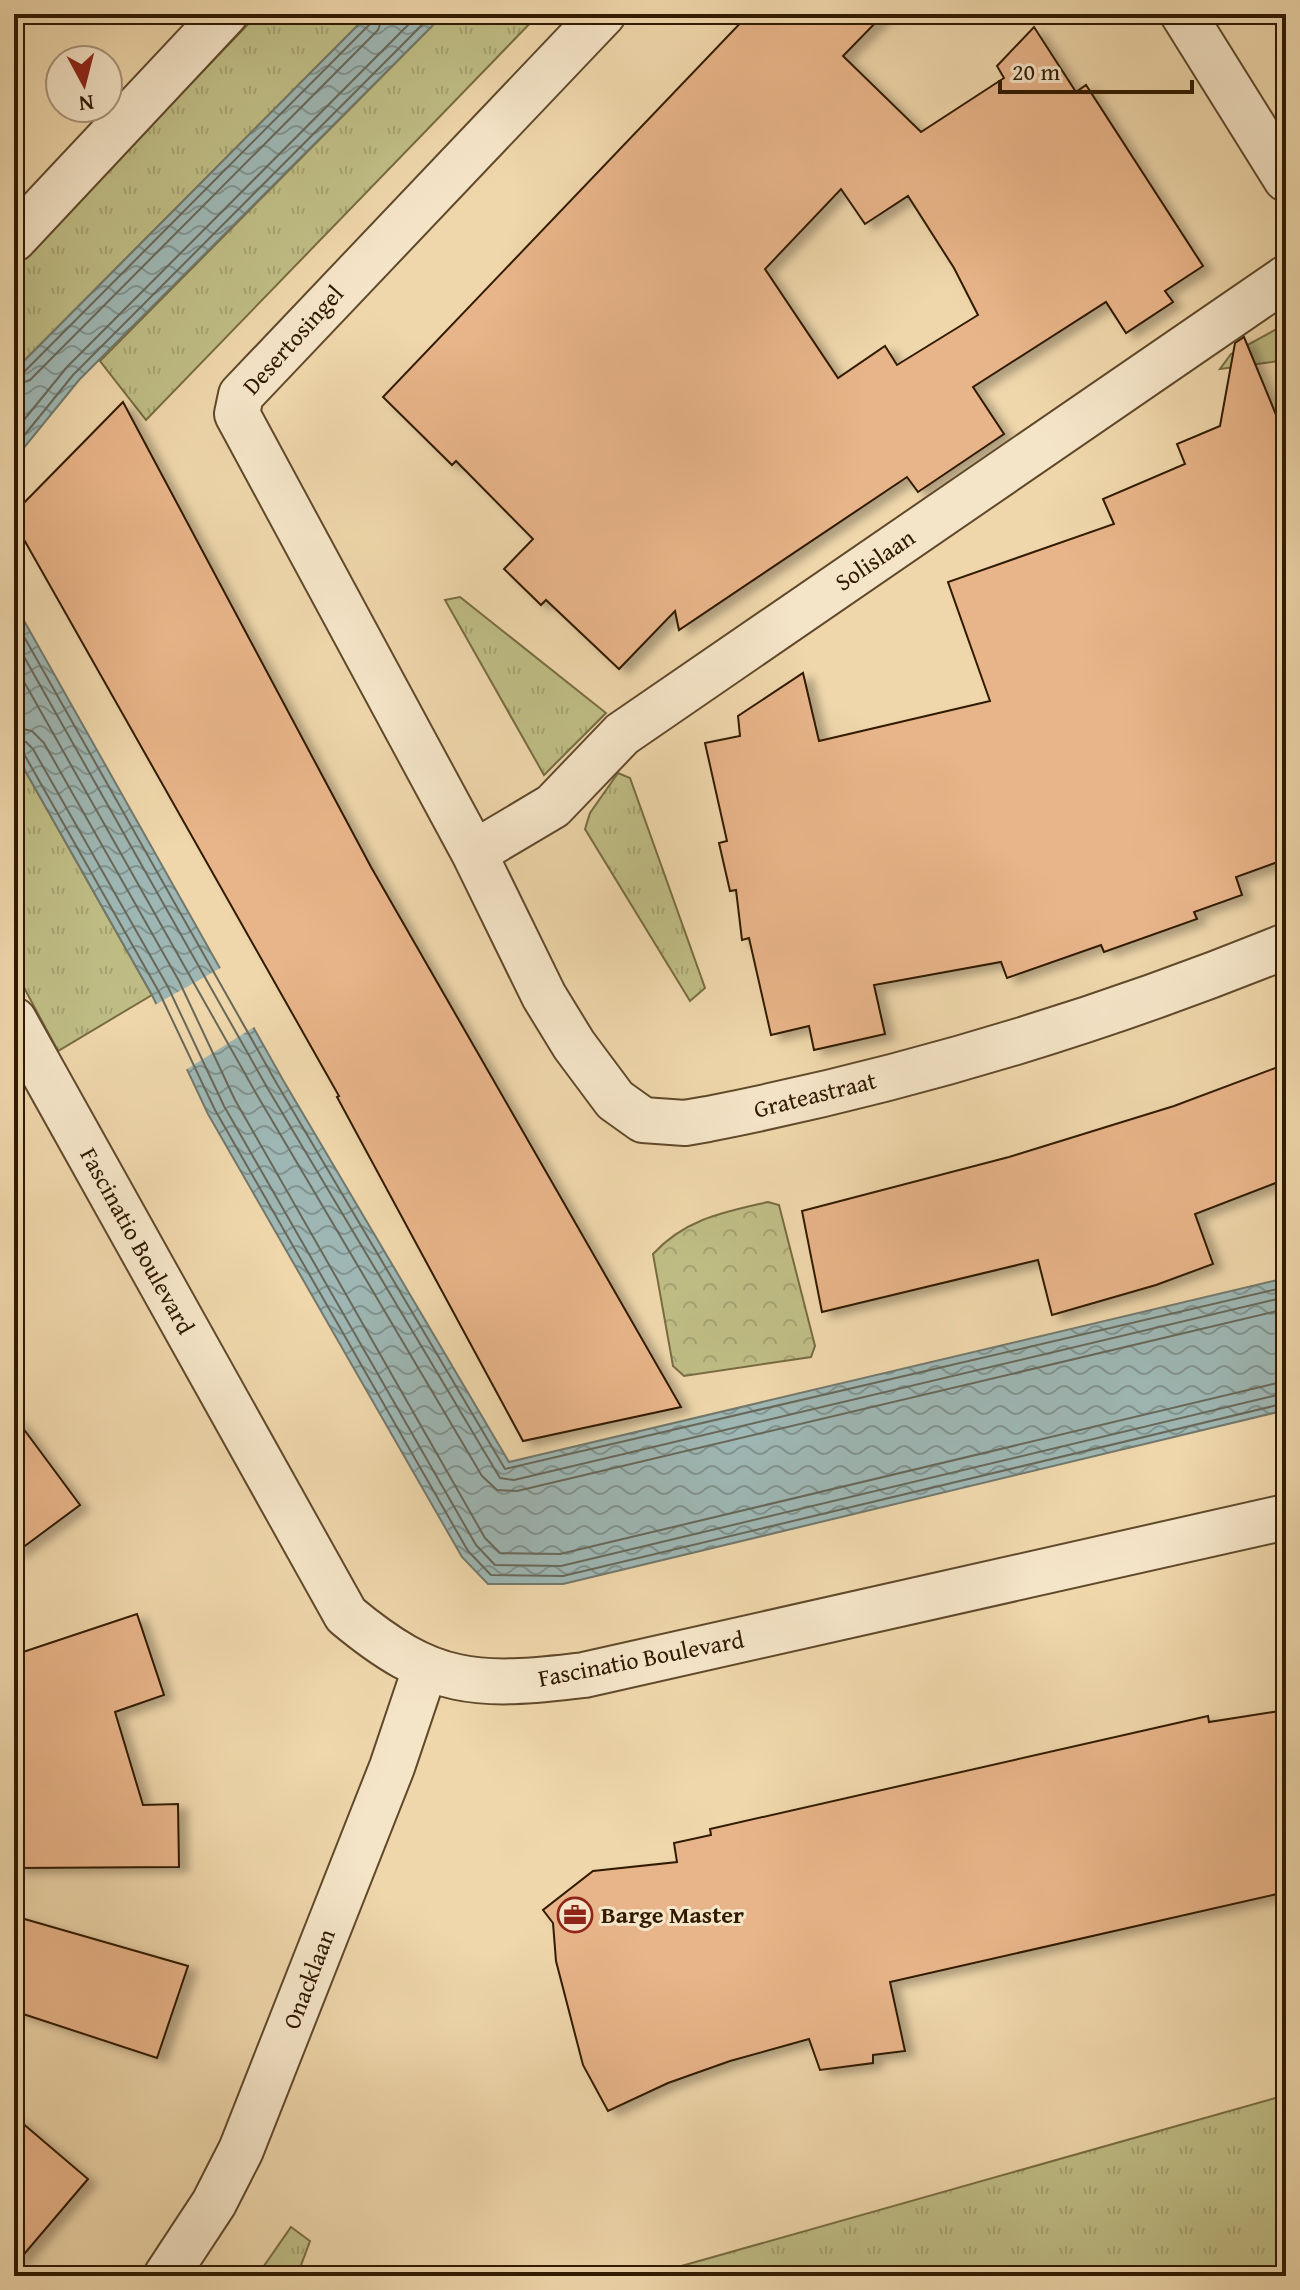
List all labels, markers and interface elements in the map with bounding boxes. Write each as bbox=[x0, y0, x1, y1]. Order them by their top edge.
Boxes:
north arrow bbox=[44, 44, 124, 124]
scale bar bbox=[1000, 44, 1192, 94]
text: 20 m bbox=[1012, 54, 1060, 89]
text: N bbox=[77, 87, 96, 121]
street label: Desertosingel bbox=[234, 277, 352, 402]
street label: Solislaan bbox=[828, 520, 922, 599]
street label: Grateastraat bbox=[750, 1062, 880, 1127]
street label: Fascinatio Boulevard bbox=[72, 1141, 203, 1341]
street label: Fascinatio Boulevard bbox=[535, 1621, 747, 1696]
office icon: Barge Master bbox=[556, 1896, 594, 1934]
place label: Barge Master bbox=[601, 1897, 744, 1932]
street label: Onacklaan bbox=[273, 1923, 344, 2034]

